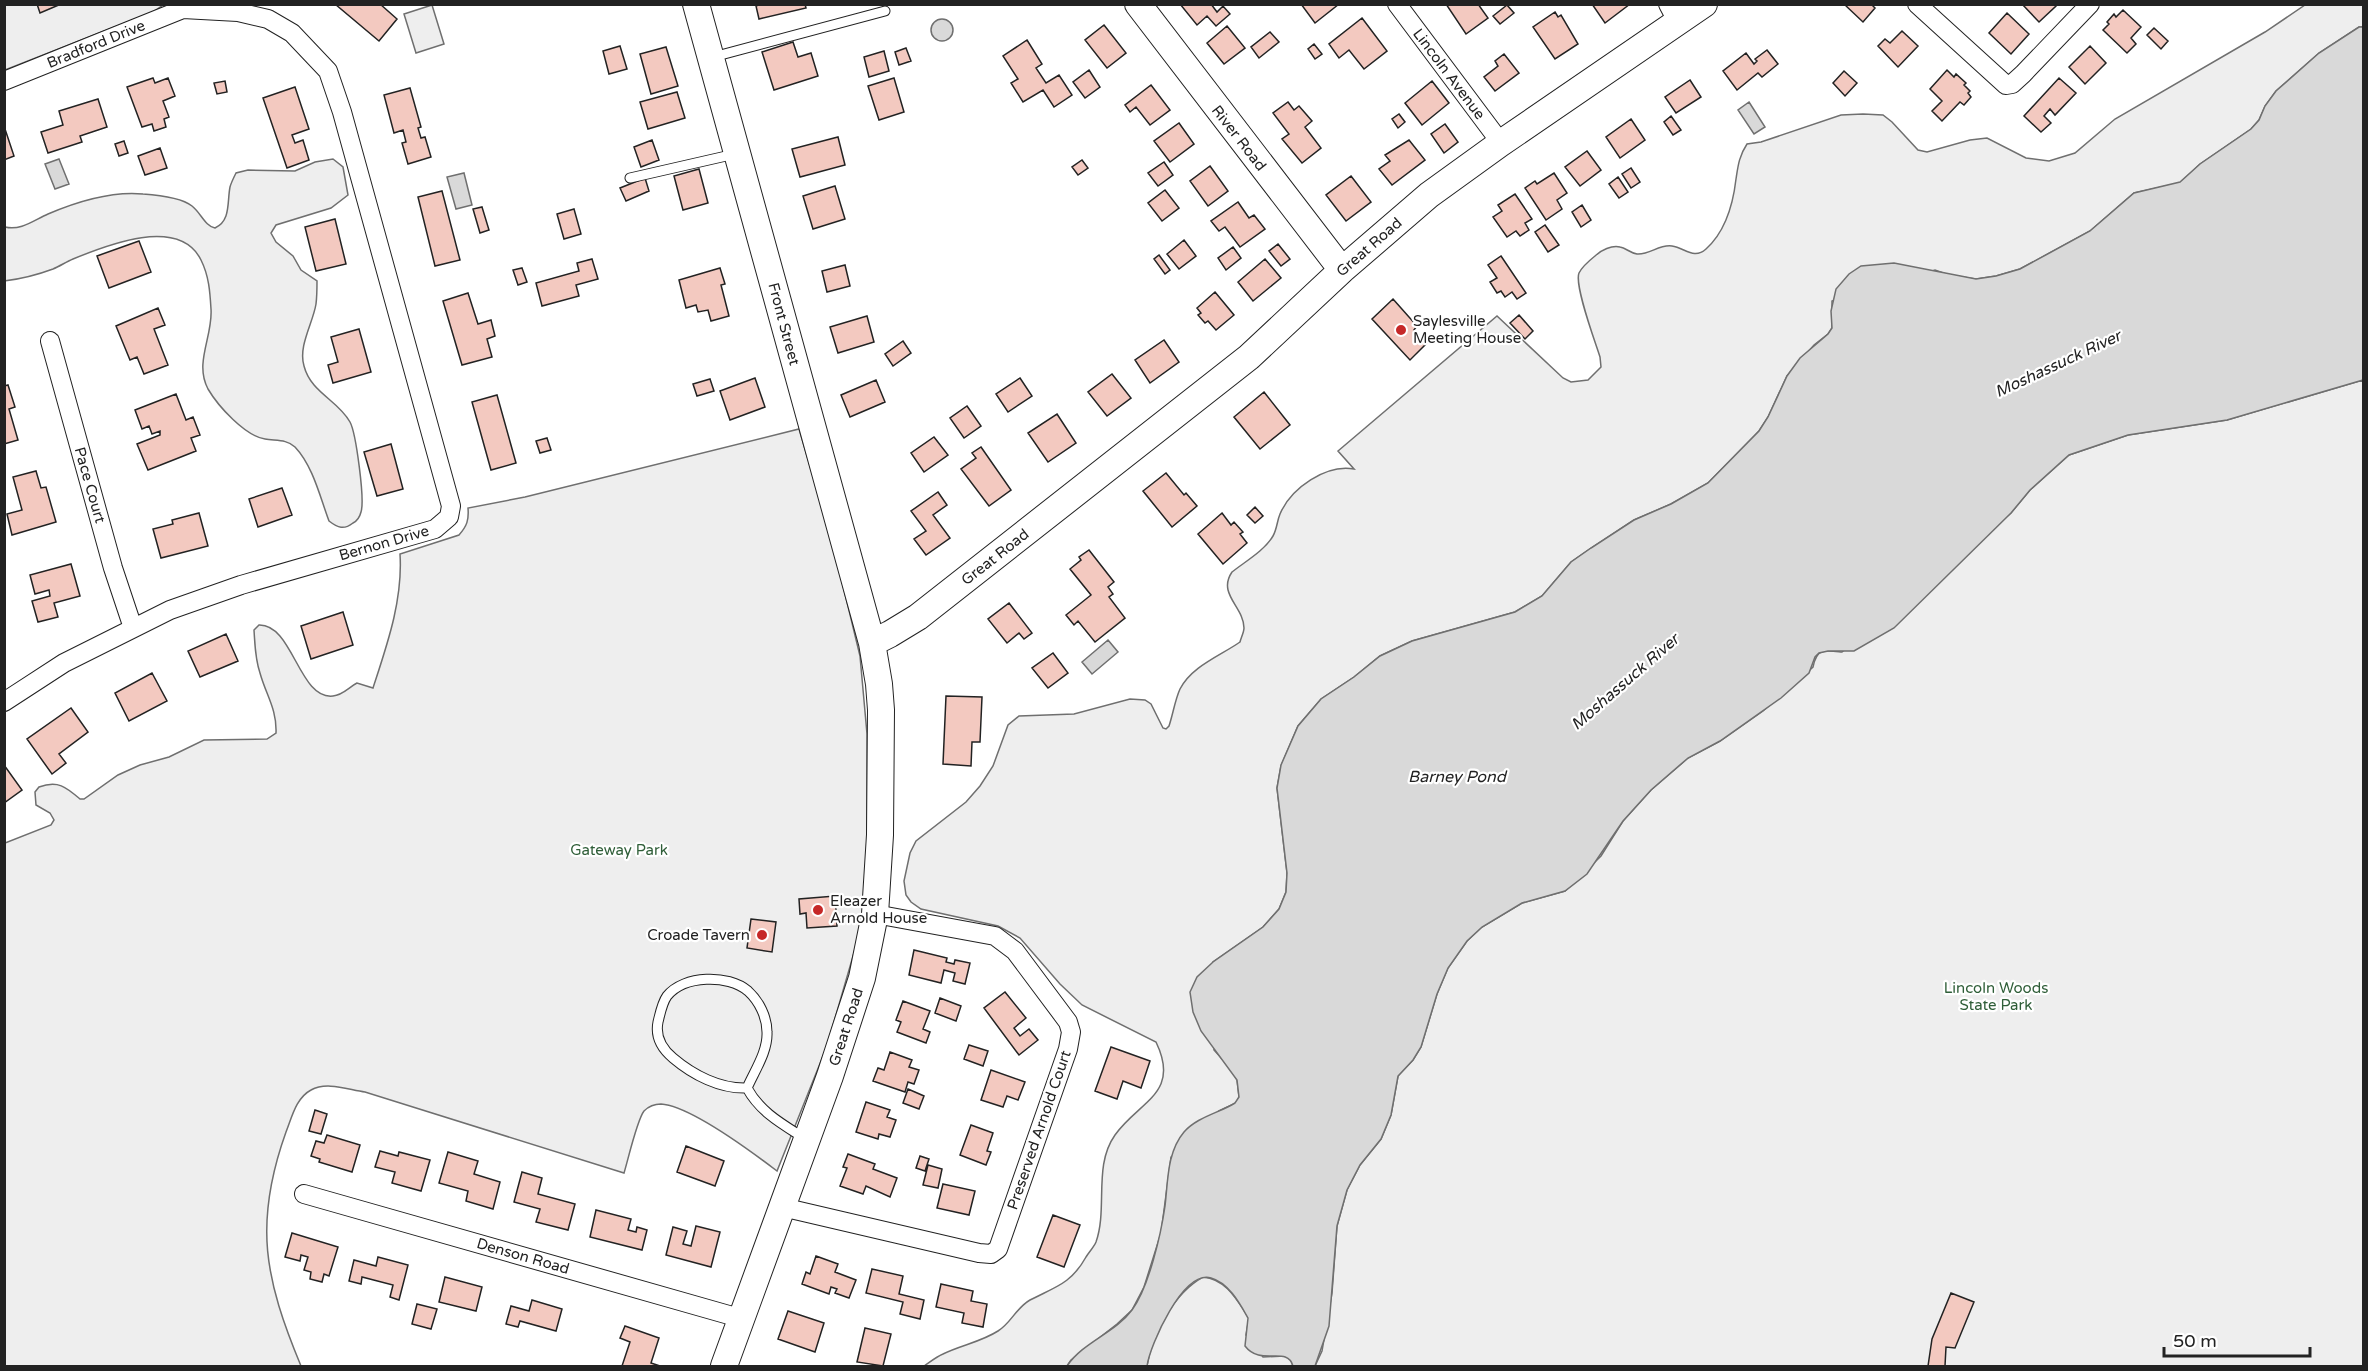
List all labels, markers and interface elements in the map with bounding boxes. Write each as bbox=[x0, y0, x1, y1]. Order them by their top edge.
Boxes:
street label: Bradford Drive bbox=[44, 16, 148, 72]
street label: Lincoln Avenue bbox=[1409, 25, 1489, 123]
street label: River Road bbox=[1208, 102, 1270, 174]
street label: Great Road bbox=[1333, 214, 1405, 280]
street label: Front Street bbox=[764, 281, 804, 368]
place label: Saylesville Meeting House bbox=[1413, 312, 1521, 347]
marker: Saylesville Meeting House bbox=[1394, 323, 1408, 337]
water label: Moshassuck River bbox=[1992, 325, 2126, 402]
street label: Pace Court bbox=[71, 445, 110, 525]
street label: Bernon Drive bbox=[337, 522, 431, 564]
street label: Great Road bbox=[958, 525, 1032, 589]
water label: Moshassuck River bbox=[1567, 628, 1685, 734]
water label: Barney Pond bbox=[1408, 767, 1508, 787]
park label: Gateway Park bbox=[570, 841, 668, 859]
place label: Eleazer Arnold House bbox=[830, 892, 927, 927]
marker: Eleazer Arnold House bbox=[811, 903, 825, 917]
place label: Croade Tavern bbox=[647, 926, 750, 944]
marker: Croade Tavern bbox=[755, 928, 769, 942]
park label: Lincoln Woods State Park bbox=[1944, 979, 2048, 1014]
street label: Great Road bbox=[825, 986, 867, 1068]
street label: Preserved Arnold Court bbox=[1003, 1048, 1075, 1212]
street label: Denson Road bbox=[475, 1234, 571, 1278]
scale bar bbox=[2164, 1320, 2310, 1358]
text: 50 m bbox=[2173, 1330, 2217, 1352]

